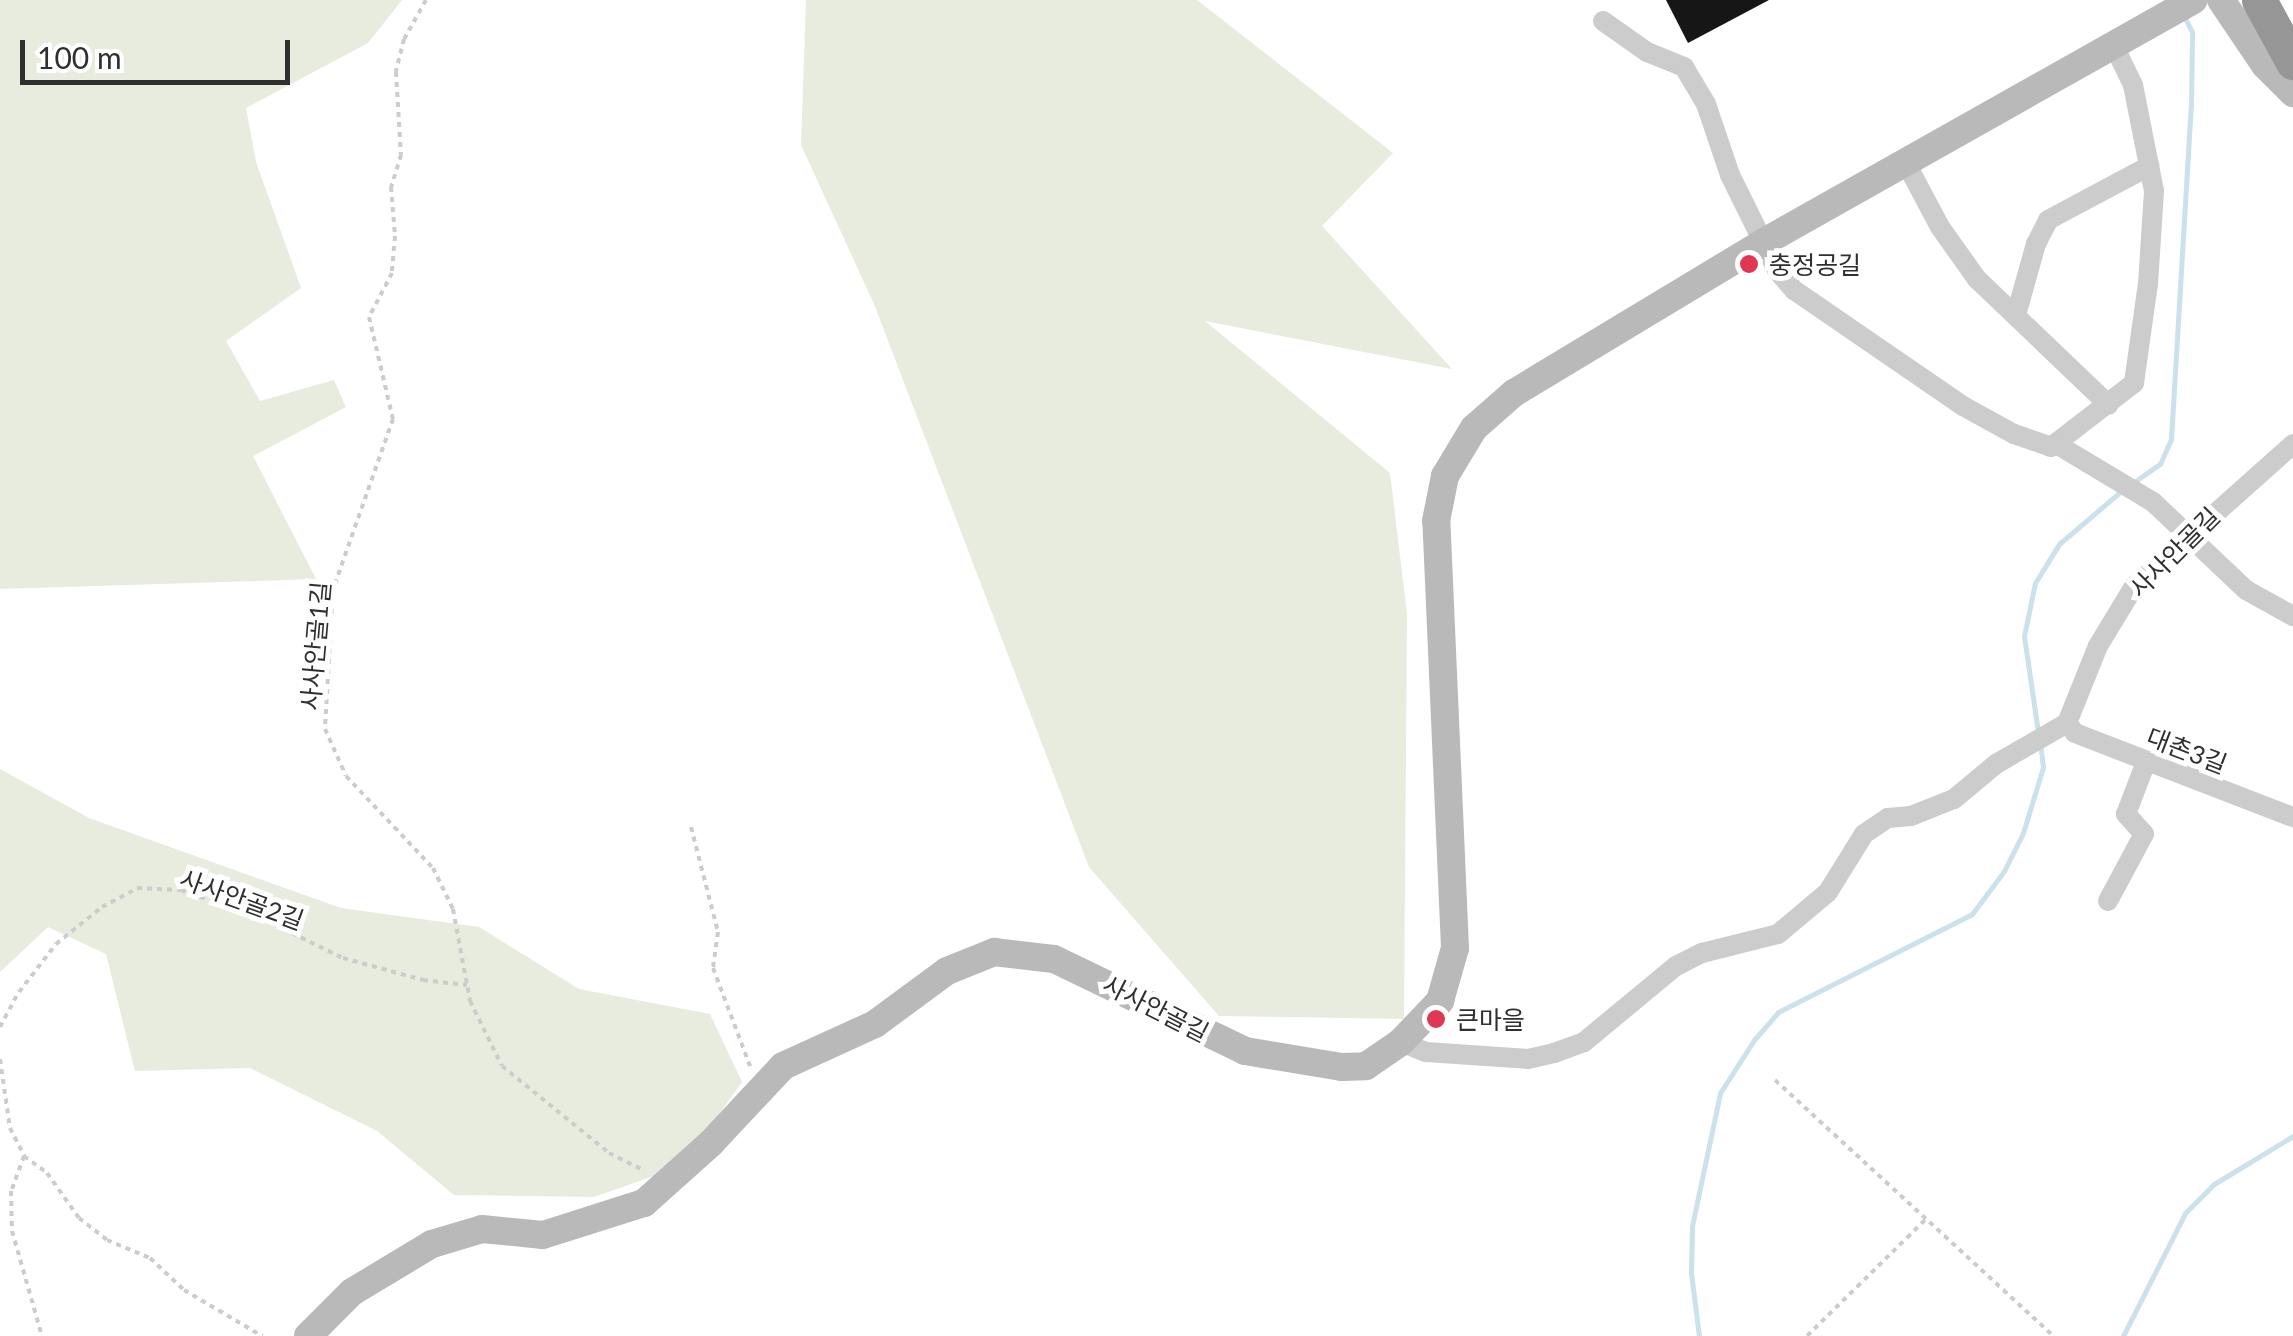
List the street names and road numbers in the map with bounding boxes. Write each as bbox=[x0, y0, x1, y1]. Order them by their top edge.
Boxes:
street label: 사사안골길 bbox=[2123, 501, 2225, 603]
street label: 사사안골1길 bbox=[294, 580, 336, 712]
street label: 대촌3길 bbox=[2143, 721, 2231, 779]
street label: 사사안골2길 bbox=[176, 863, 308, 935]
street label: 사사안골길 bbox=[1098, 969, 1214, 1047]

